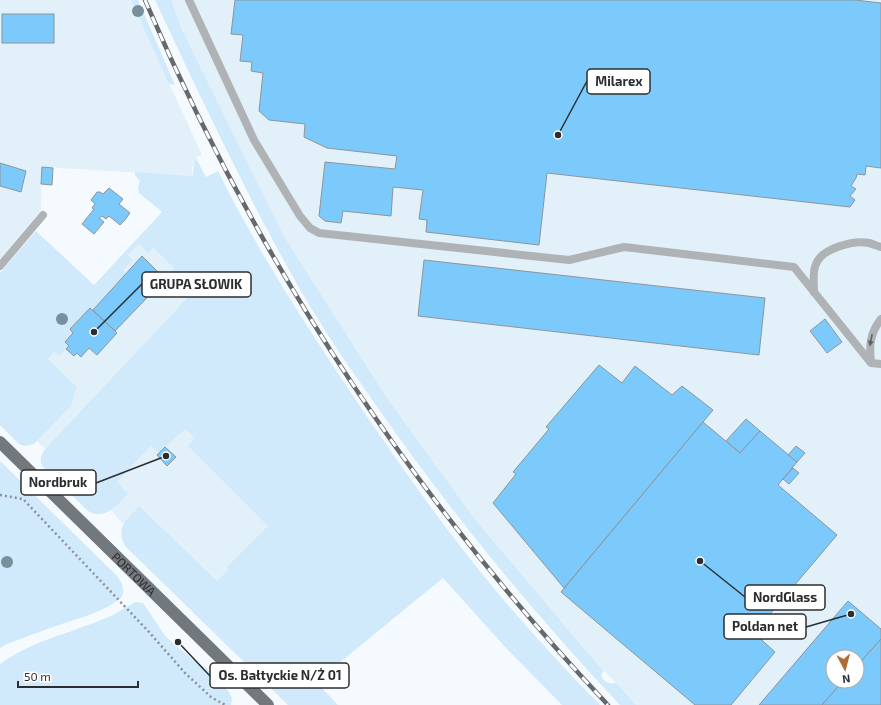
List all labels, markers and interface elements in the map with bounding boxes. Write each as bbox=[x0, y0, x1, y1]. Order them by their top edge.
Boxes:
callout: Milarex bbox=[587, 69, 650, 94]
text: Milarex bbox=[595, 73, 643, 89]
callout: GRUPA SŁOWIK bbox=[142, 272, 251, 297]
text: GRUPA SŁOWIK bbox=[150, 276, 243, 292]
one-way arrow bbox=[868, 334, 874, 346]
callout: Nordbruk bbox=[21, 470, 96, 495]
text: Nordbruk bbox=[29, 474, 88, 490]
street label: PORTOWA bbox=[109, 549, 159, 599]
callout: NordGlass bbox=[745, 585, 825, 610]
text: NordGlass bbox=[753, 589, 817, 605]
callout: Poldan net bbox=[724, 614, 806, 639]
text: Poldan net bbox=[732, 618, 799, 634]
north arrow bbox=[825, 649, 865, 689]
scale bar bbox=[18, 663, 138, 689]
callout: Os. Bałtyckie N/Ż 01 bbox=[210, 663, 349, 688]
text: Os. Bałtyckie N/Ż 01 bbox=[218, 667, 342, 683]
text: 50 m bbox=[24, 669, 51, 683]
text: N bbox=[841, 672, 851, 686]

